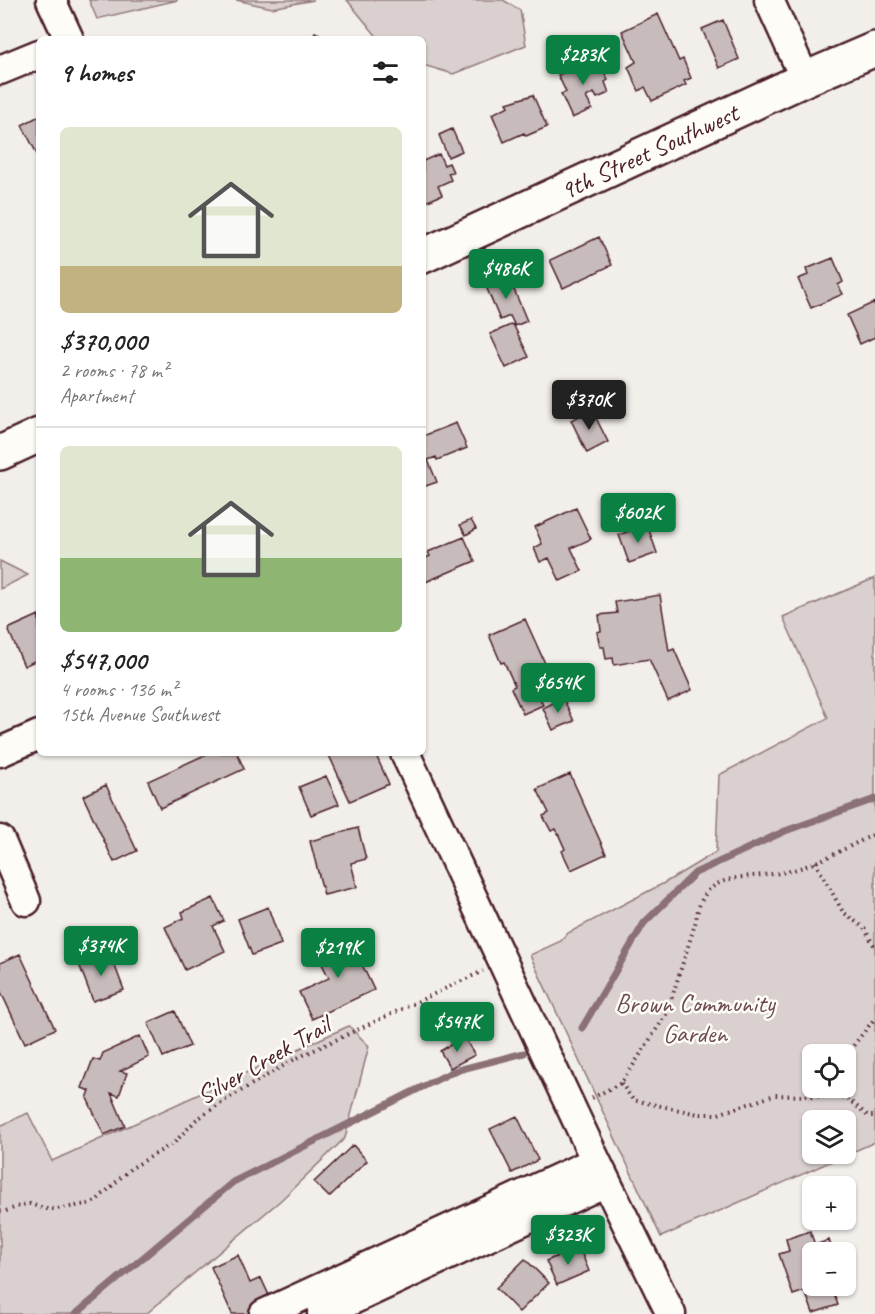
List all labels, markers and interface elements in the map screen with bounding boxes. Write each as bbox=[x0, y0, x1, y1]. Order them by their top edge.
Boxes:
pin: $283K bbox=[541, 35, 625, 86]
text: $283K bbox=[560, 42, 606, 67]
text: 9 homes bbox=[60, 56, 133, 89]
icon: filters bbox=[369, 56, 402, 89]
street label: 9th Street Southwest bbox=[555, 95, 746, 207]
icon: home bbox=[177, 166, 285, 274]
pin: $486K bbox=[464, 249, 548, 300]
text: $486K bbox=[483, 256, 529, 281]
text: $370,000 bbox=[60, 325, 147, 358]
text: 2 rooms · 78 m² bbox=[60, 358, 168, 383]
pin: $370K bbox=[547, 380, 631, 431]
text: Apartment bbox=[60, 383, 133, 408]
text: $370K bbox=[566, 387, 612, 412]
icon: home bbox=[177, 485, 285, 593]
pin: $602K bbox=[596, 493, 680, 544]
text: $602K bbox=[615, 500, 661, 525]
text: $547,000 bbox=[60, 644, 147, 677]
pin: $654K bbox=[516, 663, 600, 714]
text: $654K bbox=[535, 670, 581, 695]
text: 4 rooms · 136 m² bbox=[60, 677, 177, 702]
text: 15th Avenue Southwest bbox=[60, 702, 219, 727]
pin: $374K bbox=[59, 926, 143, 977]
pin: $219K bbox=[296, 928, 380, 979]
text: $374K bbox=[78, 933, 124, 958]
text: $219K bbox=[315, 935, 361, 960]
park label: Brown Community Garden bbox=[615, 987, 777, 1050]
pin: $547K bbox=[415, 1002, 499, 1053]
street label: Silver Creek Trail bbox=[191, 1007, 340, 1112]
text: $547K bbox=[434, 1009, 480, 1034]
map controls bbox=[802, 1044, 856, 1296]
button: locate bbox=[802, 1044, 856, 1098]
button: layers bbox=[802, 1110, 856, 1164]
button: + bbox=[802, 1176, 856, 1230]
pin: $323K bbox=[526, 1215, 610, 1266]
text: $323K bbox=[545, 1222, 591, 1247]
button: − bbox=[802, 1242, 856, 1296]

